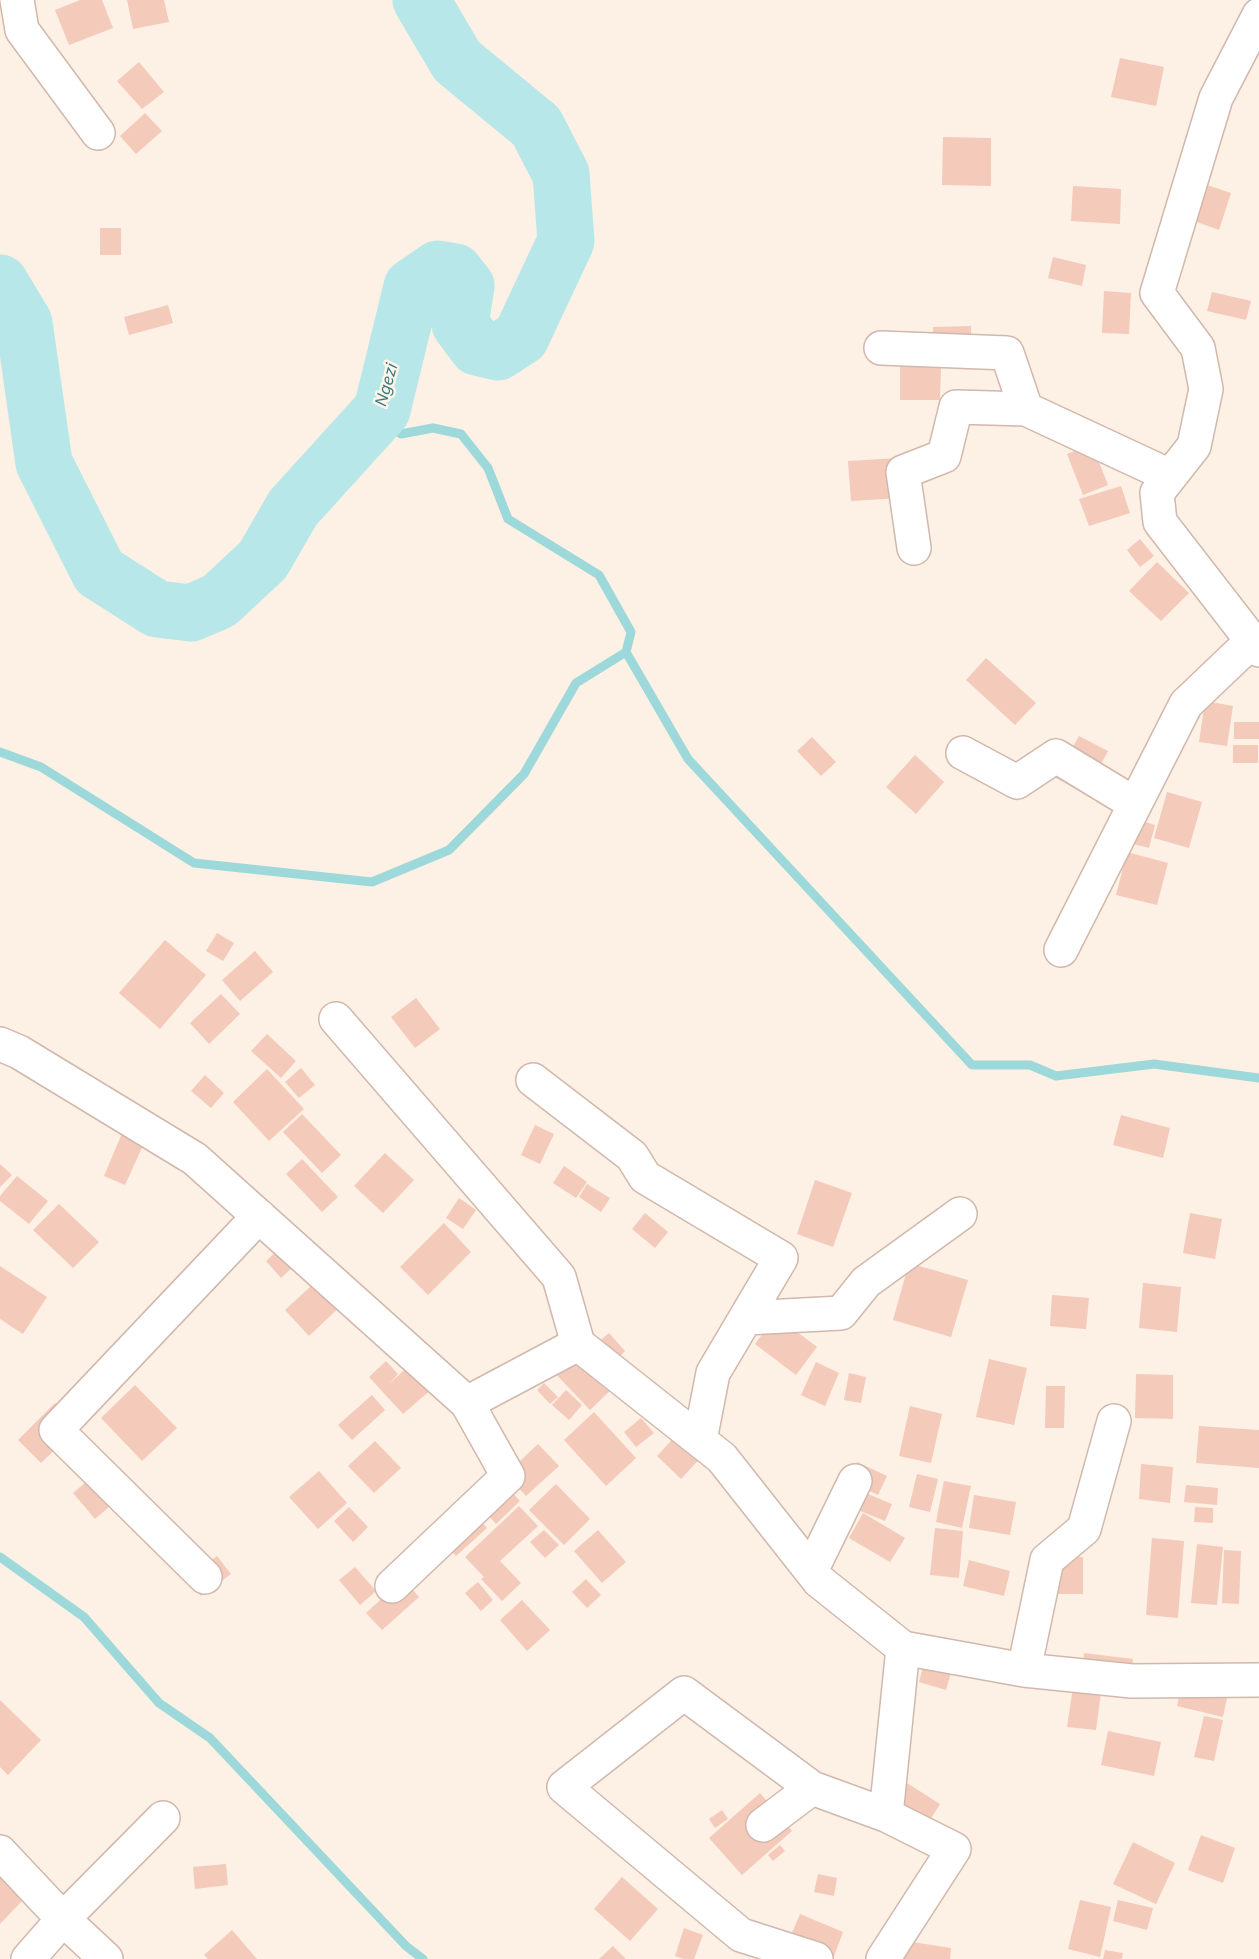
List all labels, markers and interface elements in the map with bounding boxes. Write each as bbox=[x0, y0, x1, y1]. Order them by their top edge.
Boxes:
water label: Ngezi bbox=[372, 361, 402, 409]

